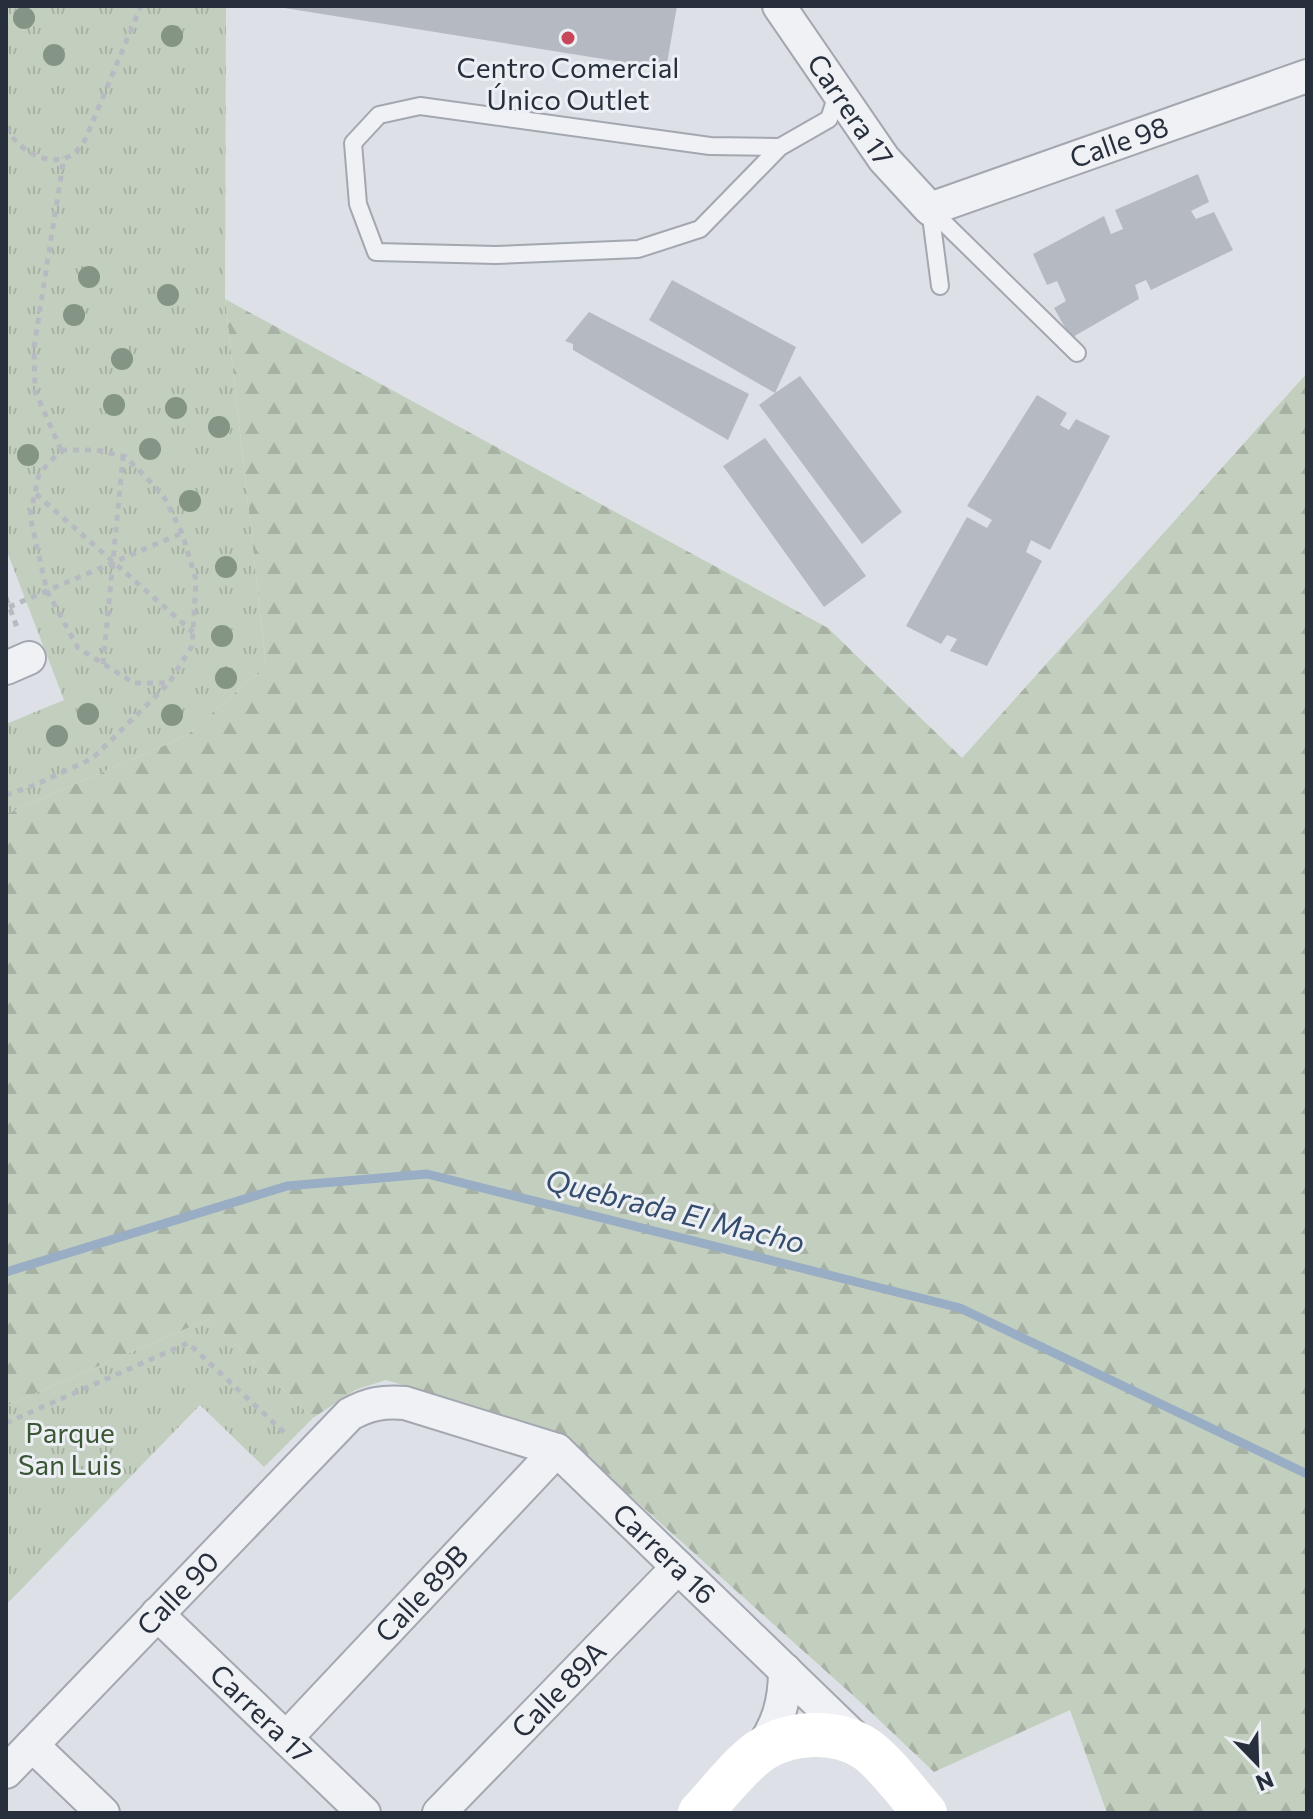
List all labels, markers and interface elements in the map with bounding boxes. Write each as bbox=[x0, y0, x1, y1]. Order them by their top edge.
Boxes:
marker: Centro Comercial Único Outlet bbox=[559, 29, 577, 47]
street label: Carrera 17 bbox=[801, 47, 901, 172]
place label: Centro Comercial Único Outlet bbox=[457, 50, 679, 116]
street label: Calle 98 bbox=[1065, 108, 1173, 174]
water label: Quebrada El Macho bbox=[542, 1159, 809, 1260]
park label: Parque San Luis bbox=[18, 1415, 122, 1481]
street label: Carrera 16 bbox=[606, 1496, 724, 1611]
street label: Calle 89B bbox=[367, 1538, 475, 1649]
street label: Calle 90 bbox=[129, 1543, 225, 1642]
street label: Calle 89A bbox=[504, 1634, 612, 1744]
street label: Carrera 17 bbox=[203, 1656, 320, 1770]
north arrow bbox=[1217, 1723, 1297, 1803]
text: N bbox=[1252, 1766, 1278, 1798]

